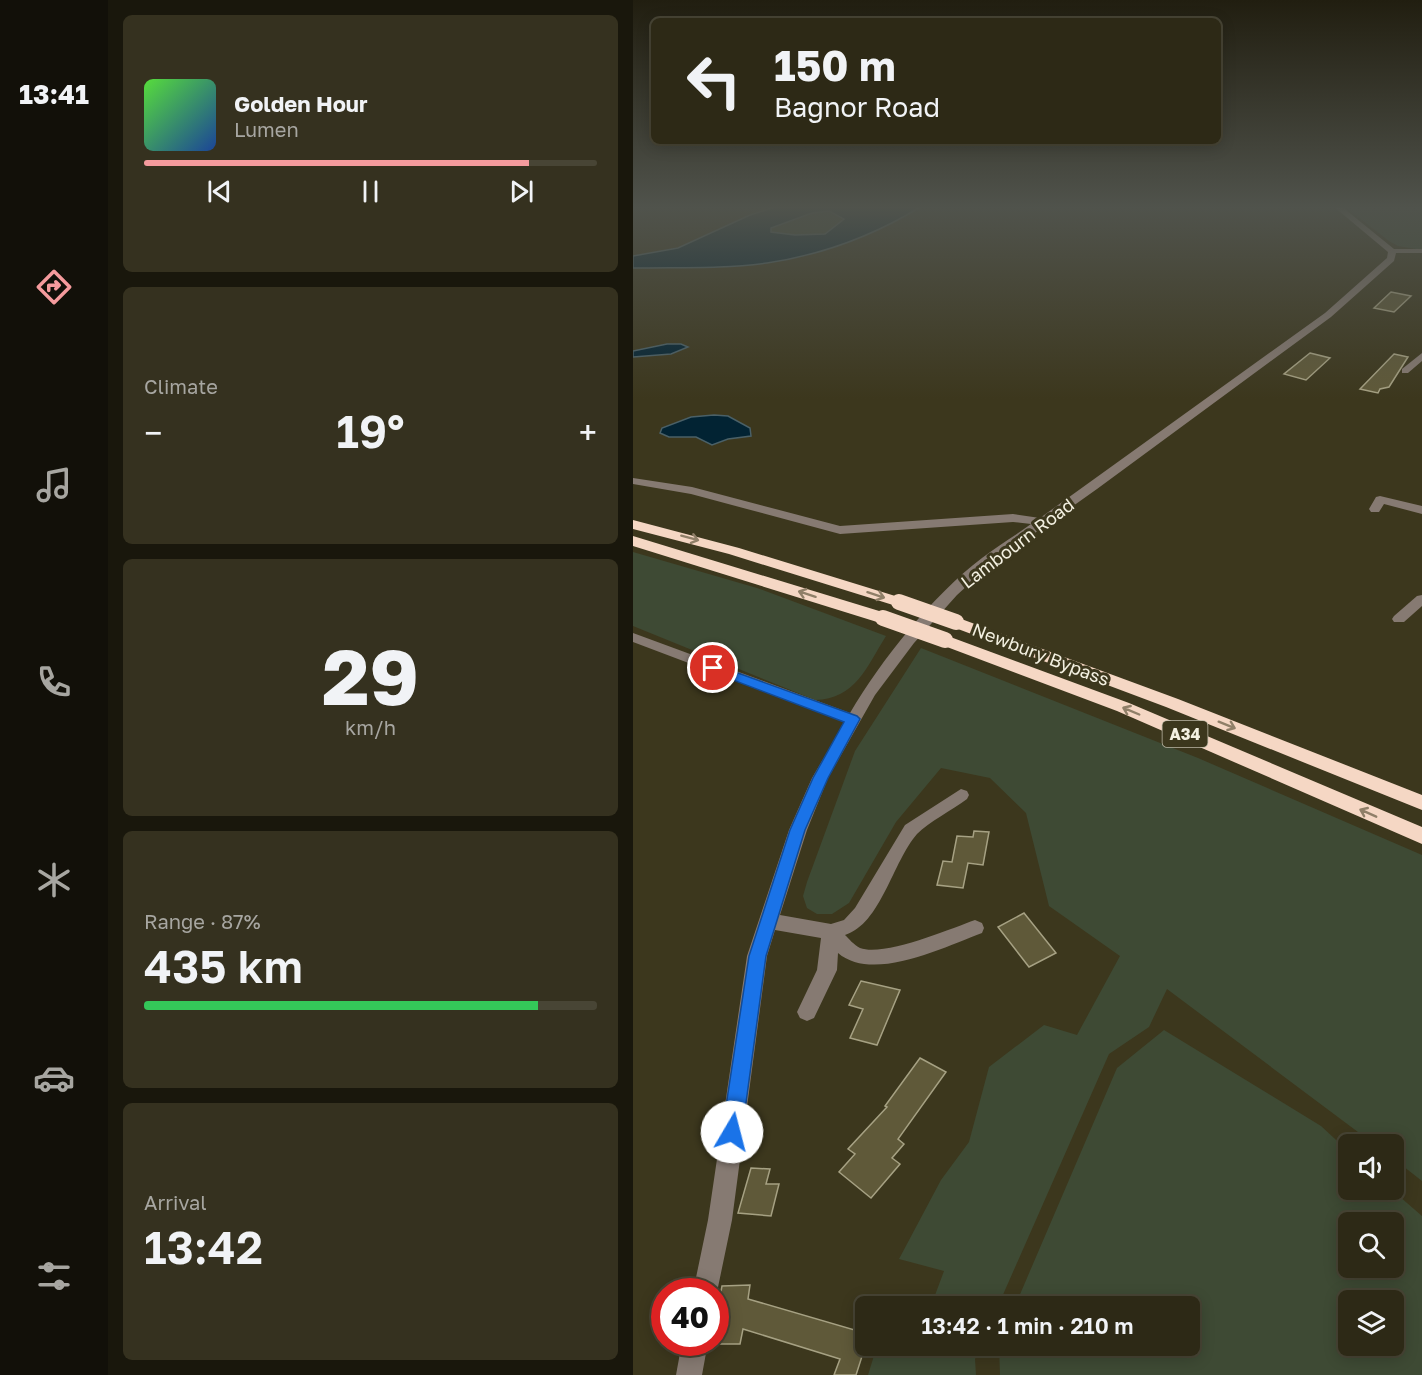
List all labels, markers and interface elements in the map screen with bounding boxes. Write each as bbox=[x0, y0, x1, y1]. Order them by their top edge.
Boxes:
text: 150 m bbox=[774, 40, 896, 90]
icon: left bbox=[675, 42, 753, 120]
text: 13:41 bbox=[19, 78, 89, 110]
text: Golden Hour bbox=[234, 90, 368, 117]
text: Bagnor Road bbox=[774, 91, 940, 123]
text: Lumen bbox=[234, 117, 299, 141]
icon: previous bbox=[203, 175, 236, 208]
icon: pause bbox=[354, 175, 387, 208]
icon: next bbox=[505, 175, 538, 208]
icon: directions bbox=[33, 266, 75, 308]
text: Climate bbox=[144, 374, 218, 398]
text: 19° bbox=[336, 404, 405, 458]
text: − bbox=[144, 413, 162, 452]
text: + bbox=[579, 413, 597, 452]
icon: music bbox=[33, 464, 75, 506]
street label: Lambourn Road bbox=[956, 493, 1078, 593]
one-way arrow bbox=[680, 533, 699, 545]
one-way arrow bbox=[798, 588, 817, 599]
one-way arrow bbox=[866, 590, 885, 601]
street label: Newbury Bypass bbox=[969, 618, 1113, 690]
text: 29 bbox=[322, 629, 419, 722]
pin bbox=[687, 642, 738, 693]
icon: arrive bbox=[696, 651, 729, 684]
icon: phone bbox=[33, 661, 75, 703]
one-way arrow bbox=[1123, 705, 1141, 716]
text: km/h bbox=[345, 715, 396, 739]
one-way arrow bbox=[1217, 720, 1235, 731]
road number: A34 bbox=[1163, 721, 1207, 747]
one-way arrow bbox=[1360, 807, 1378, 818]
icon: climate bbox=[33, 859, 75, 901]
text: Range · 87% bbox=[144, 909, 261, 933]
text: 435 km bbox=[144, 939, 303, 993]
icon: car bbox=[33, 1057, 75, 1099]
position arrow bbox=[700, 1100, 764, 1164]
map controls bbox=[1338, 1134, 1404, 1356]
button: sound bbox=[1338, 1134, 1404, 1200]
text: Arrival bbox=[144, 1190, 207, 1214]
button: search bbox=[1338, 1212, 1404, 1278]
text: 13:42 bbox=[144, 1220, 263, 1274]
icon: filters bbox=[33, 1255, 75, 1297]
speed limit sign: 40 bbox=[651, 1278, 729, 1356]
button: layers bbox=[1338, 1290, 1404, 1356]
text: 13:42 · 1 min · 210 m bbox=[921, 1312, 1134, 1339]

